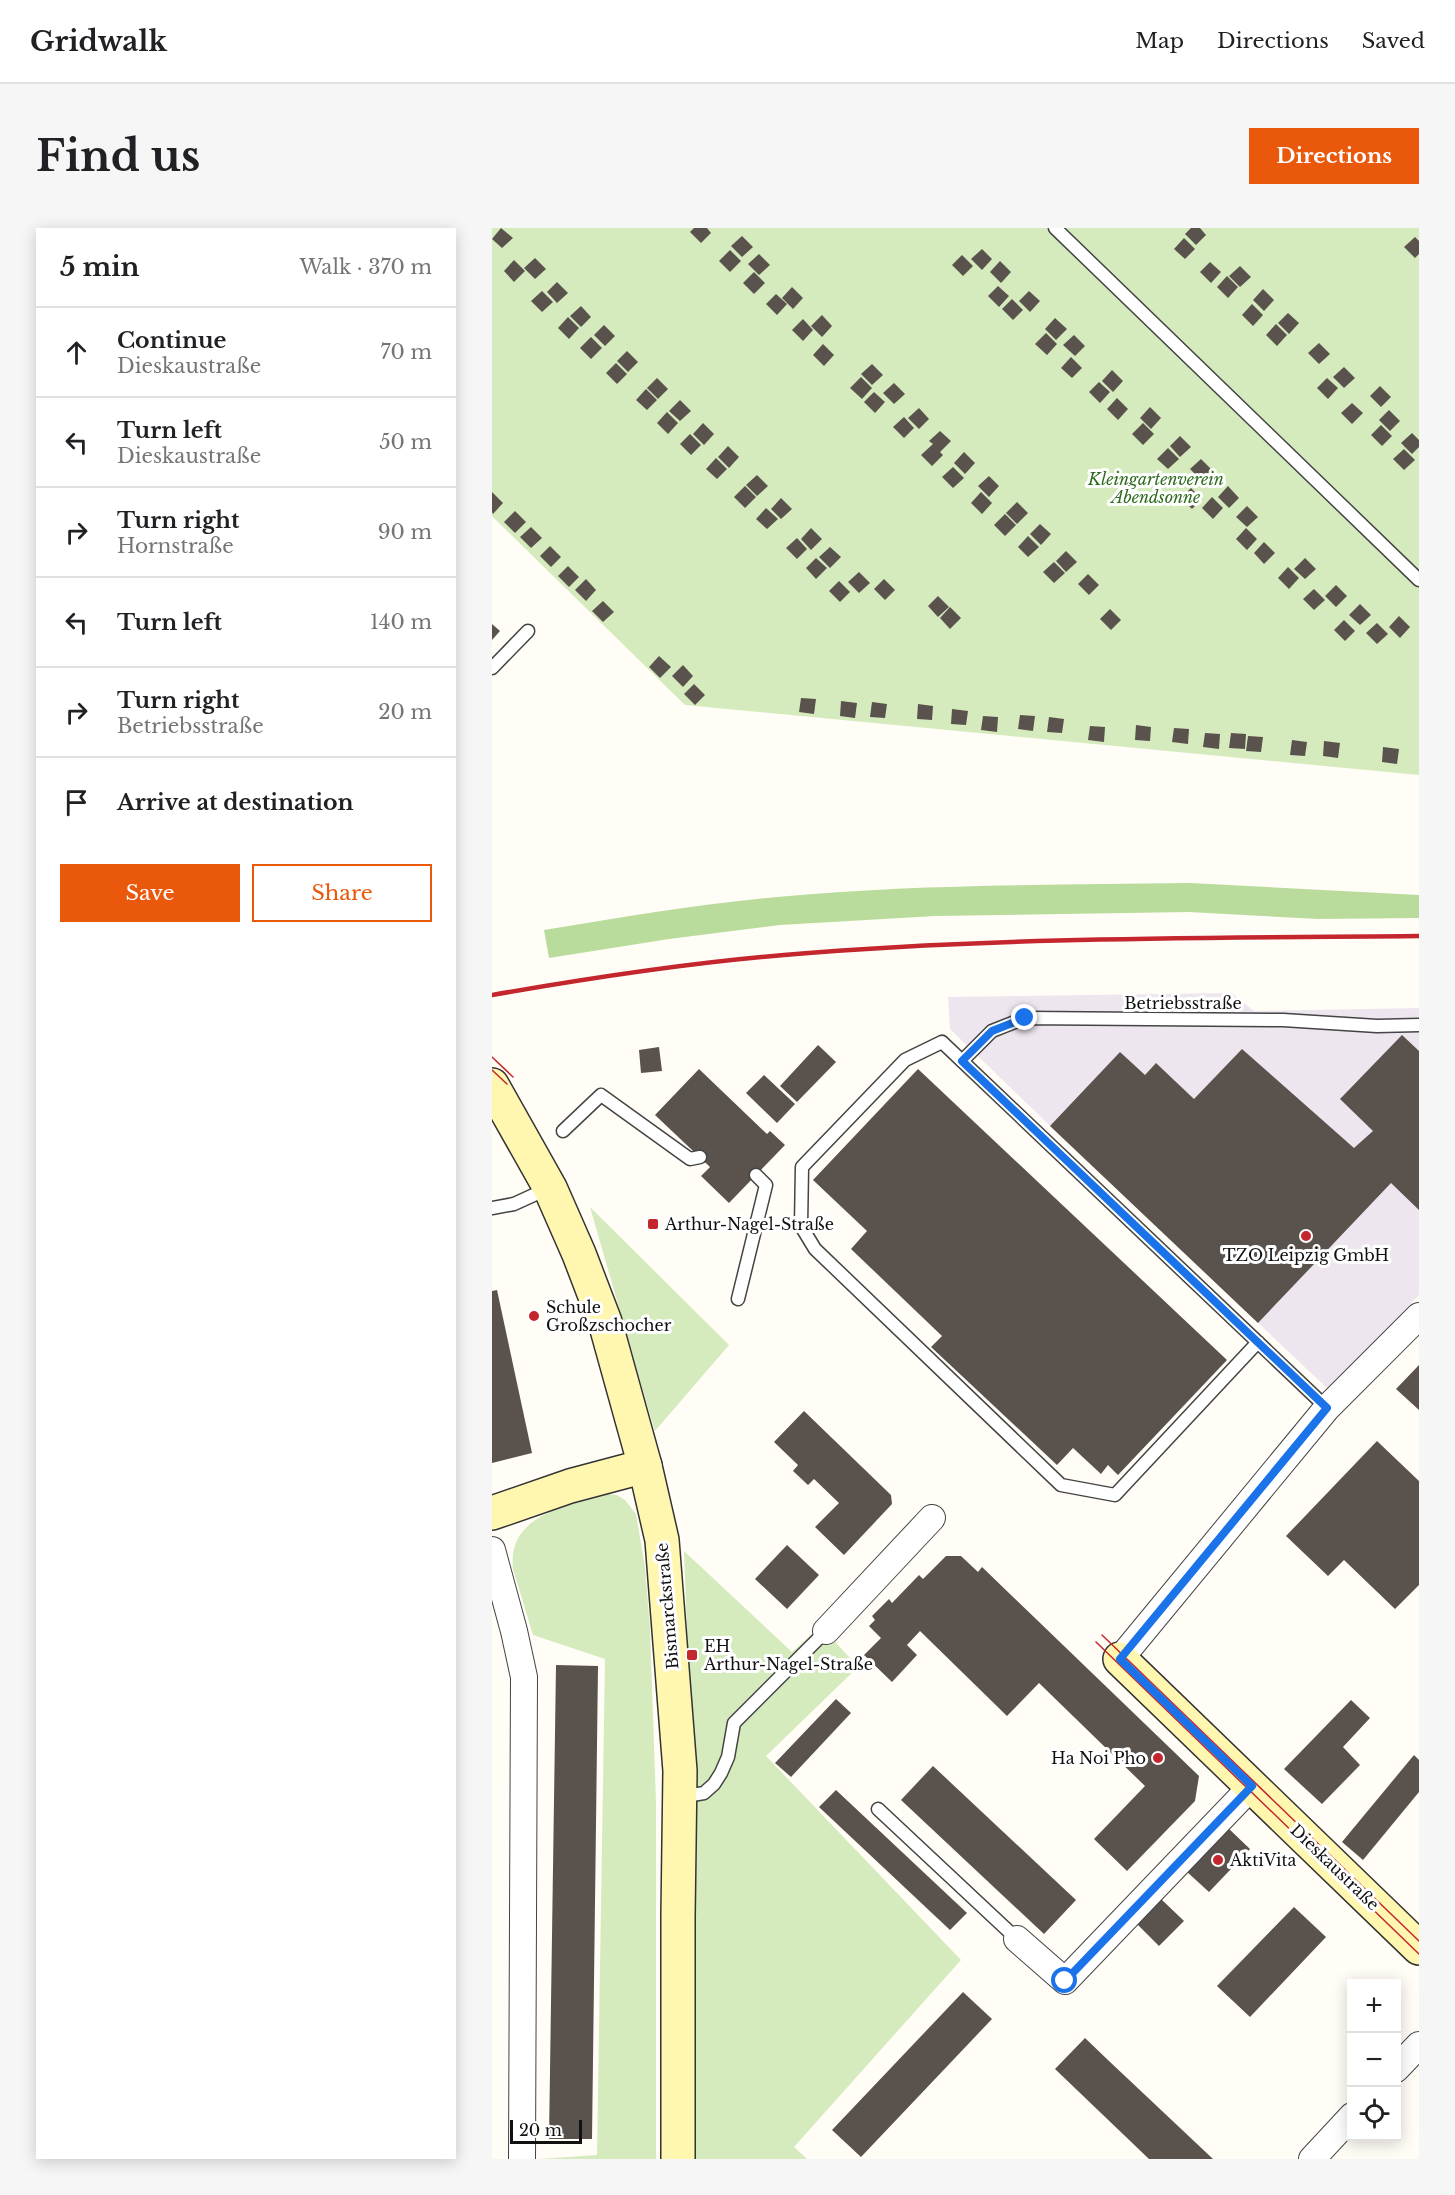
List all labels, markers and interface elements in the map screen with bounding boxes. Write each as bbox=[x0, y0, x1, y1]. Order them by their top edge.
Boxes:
text: Gridwalk bbox=[30, 24, 167, 59]
text: Map bbox=[1135, 28, 1184, 54]
text: Directions bbox=[1217, 28, 1329, 54]
text: Saved bbox=[1362, 28, 1425, 54]
button: Directions bbox=[1249, 128, 1419, 184]
text: Find us bbox=[36, 130, 200, 182]
text: 5 min bbox=[60, 251, 139, 283]
text: Walk · 370 m bbox=[300, 255, 432, 279]
text: Continue bbox=[117, 327, 226, 354]
icon: ahead bbox=[60, 336, 93, 369]
text: 70 m bbox=[380, 340, 432, 364]
text: Dieskaustraße bbox=[117, 354, 261, 378]
text: Turn left bbox=[117, 417, 222, 444]
icon: left bbox=[60, 426, 93, 459]
text: 50 m bbox=[379, 430, 432, 454]
text: Dieskaustraße bbox=[117, 444, 261, 468]
park label: Kleingartenverein Abendsonne bbox=[1087, 469, 1224, 507]
text: Turn right bbox=[117, 507, 239, 534]
icon: right bbox=[60, 516, 93, 549]
text: 90 m bbox=[378, 520, 432, 544]
text: Hornstraße bbox=[117, 534, 234, 558]
icon: left bbox=[60, 606, 93, 639]
text: Turn left bbox=[117, 609, 222, 636]
text: 140 m bbox=[370, 610, 432, 634]
text: Turn right bbox=[117, 687, 239, 714]
icon: right bbox=[60, 696, 93, 729]
text: 20 m bbox=[378, 700, 432, 724]
text: Betriebsstraße bbox=[117, 714, 264, 738]
icon: arrive bbox=[60, 786, 93, 819]
text: Arrive at destination bbox=[117, 789, 354, 816]
button: Save bbox=[60, 864, 240, 922]
button: Share bbox=[252, 864, 432, 922]
street label: Betriebsstraße bbox=[1124, 993, 1242, 1013]
route end bbox=[1011, 1004, 1037, 1030]
place label: Arthur-Nagel-Straße bbox=[664, 1214, 834, 1234]
marker: Arthur-Nagel-Straße bbox=[646, 1217, 660, 1231]
marker: TZO Leipzig GmbH bbox=[1299, 1229, 1313, 1243]
place label: TZO Leipzig GmbH bbox=[1223, 1245, 1389, 1265]
place label: Schule Großzschocher bbox=[546, 1297, 672, 1335]
marker: Schule Großzschocher bbox=[527, 1309, 541, 1323]
street label: Bismarckstraße bbox=[652, 1542, 682, 1670]
place label: EH Arthur-Nagel-Straße bbox=[703, 1636, 873, 1674]
marker: EH Arthur-Nagel-Straße bbox=[685, 1648, 699, 1662]
place label: Ha Noi Pho bbox=[1051, 1748, 1146, 1768]
marker: Ha Noi Pho bbox=[1151, 1751, 1165, 1765]
street label: Dieskaustraße bbox=[1287, 1820, 1383, 1914]
place label: AktiVita bbox=[1229, 1850, 1297, 1870]
marker: AktiVita bbox=[1211, 1853, 1225, 1867]
route start bbox=[1051, 1967, 1077, 1993]
map controls bbox=[1347, 1979, 1401, 2141]
button: + bbox=[1347, 1979, 1401, 2033]
button: − bbox=[1347, 2033, 1401, 2087]
button: locate bbox=[1347, 2087, 1401, 2141]
scale bar bbox=[510, 2117, 582, 2144]
text: 20 m bbox=[519, 2120, 562, 2140]

